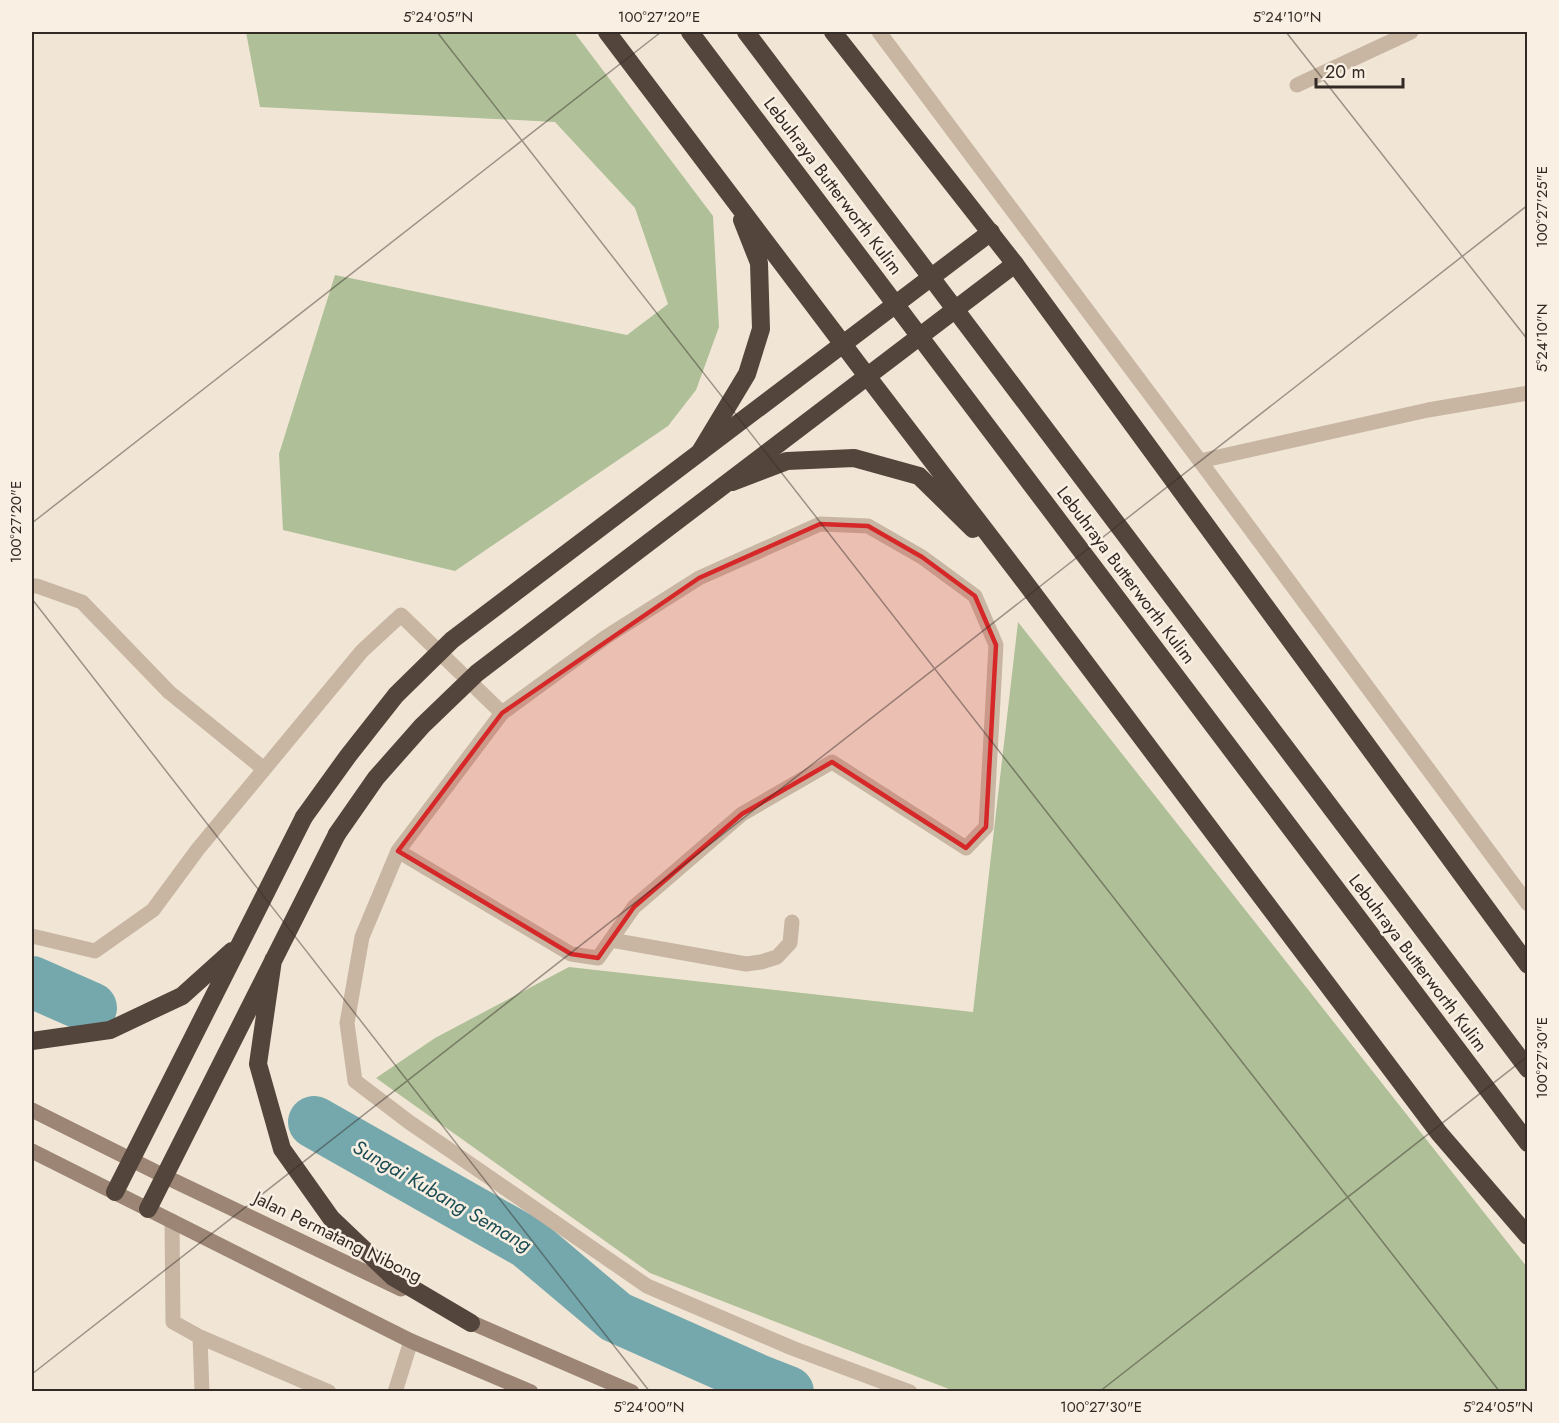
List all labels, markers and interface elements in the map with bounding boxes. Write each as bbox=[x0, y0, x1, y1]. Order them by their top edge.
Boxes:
text: 5°24'05"N bbox=[403, 6, 473, 28]
text: 100°27'20"E bbox=[618, 6, 700, 28]
text: 5°24'10"N bbox=[1253, 6, 1321, 28]
scale bar bbox=[1316, 51, 1403, 89]
text: 20 m bbox=[1325, 59, 1365, 85]
street label: Lebuhraya Butterworth Kulim bbox=[757, 92, 909, 280]
text: 100°27'25"E bbox=[1531, 166, 1553, 248]
text: 5°24'10"N bbox=[1531, 304, 1553, 372]
text: 100°27'20"E bbox=[5, 481, 27, 563]
street label: Lebuhraya Butterworth Kulim bbox=[1050, 481, 1202, 669]
street label: Lebuhraya Butterworth Kulim bbox=[1342, 869, 1494, 1057]
text: 100°27'30"E bbox=[1531, 1017, 1553, 1099]
water label: Sungai Kubang Semang bbox=[347, 1133, 537, 1259]
street label: Jalan Permatang Nibong bbox=[248, 1184, 427, 1289]
text: 5°24'00"N bbox=[614, 1396, 684, 1418]
text: 100°27'30"E bbox=[1060, 1396, 1142, 1418]
text: 5°24'05"N bbox=[1463, 1396, 1533, 1418]

